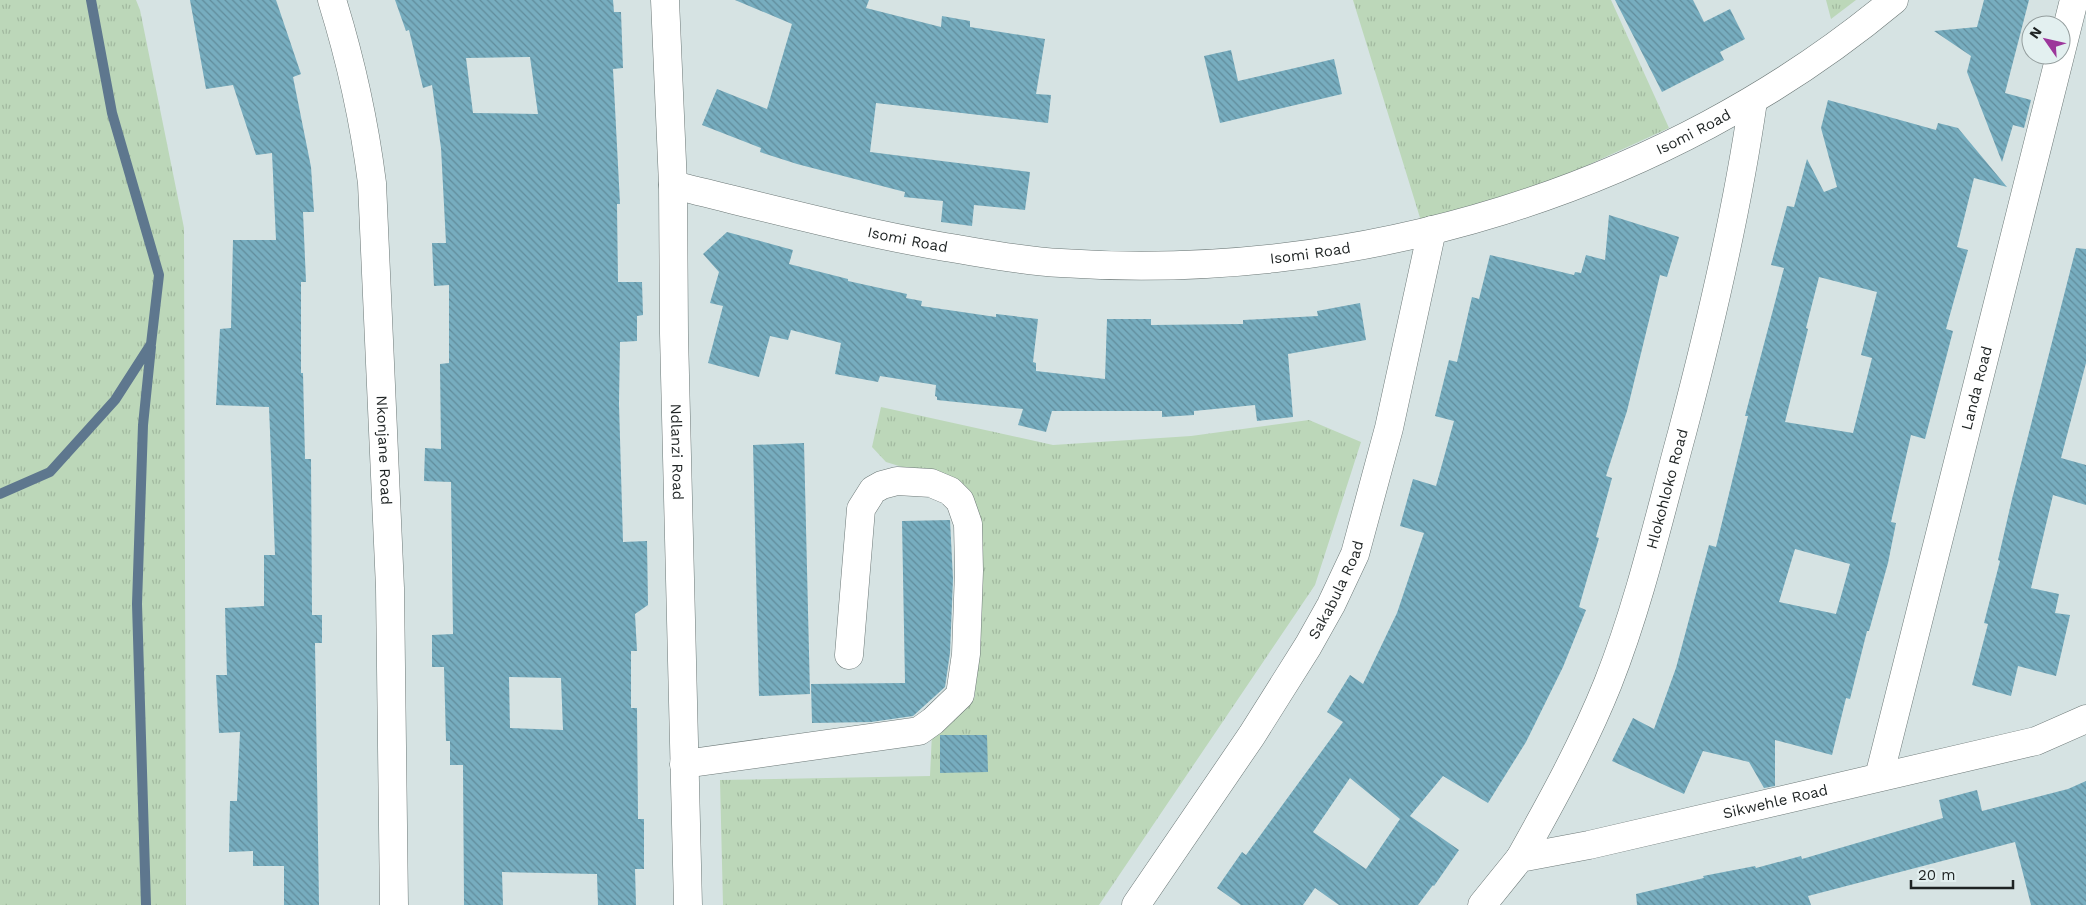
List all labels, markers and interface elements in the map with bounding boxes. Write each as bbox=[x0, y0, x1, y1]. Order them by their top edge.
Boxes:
north arrow bbox=[2021, 15, 2071, 65]
text: N bbox=[2026, 24, 2045, 42]
street label: Isomi Road bbox=[1653, 105, 1734, 159]
street label: Isomi Road bbox=[866, 223, 949, 256]
street label: Isomi Road bbox=[1269, 239, 1352, 268]
street label: Landa Road bbox=[1957, 344, 1996, 432]
street label: Nkonjane Road bbox=[372, 395, 395, 505]
street label: Ndlanzi Road bbox=[667, 403, 687, 500]
street label: Hlokohloko Road bbox=[1643, 427, 1692, 551]
street label: Sakabula Road bbox=[1305, 538, 1367, 643]
street label: Sikwehle Road bbox=[1721, 781, 1830, 823]
scale bar bbox=[1911, 858, 2014, 890]
text: 20 m bbox=[1918, 866, 1956, 884]

